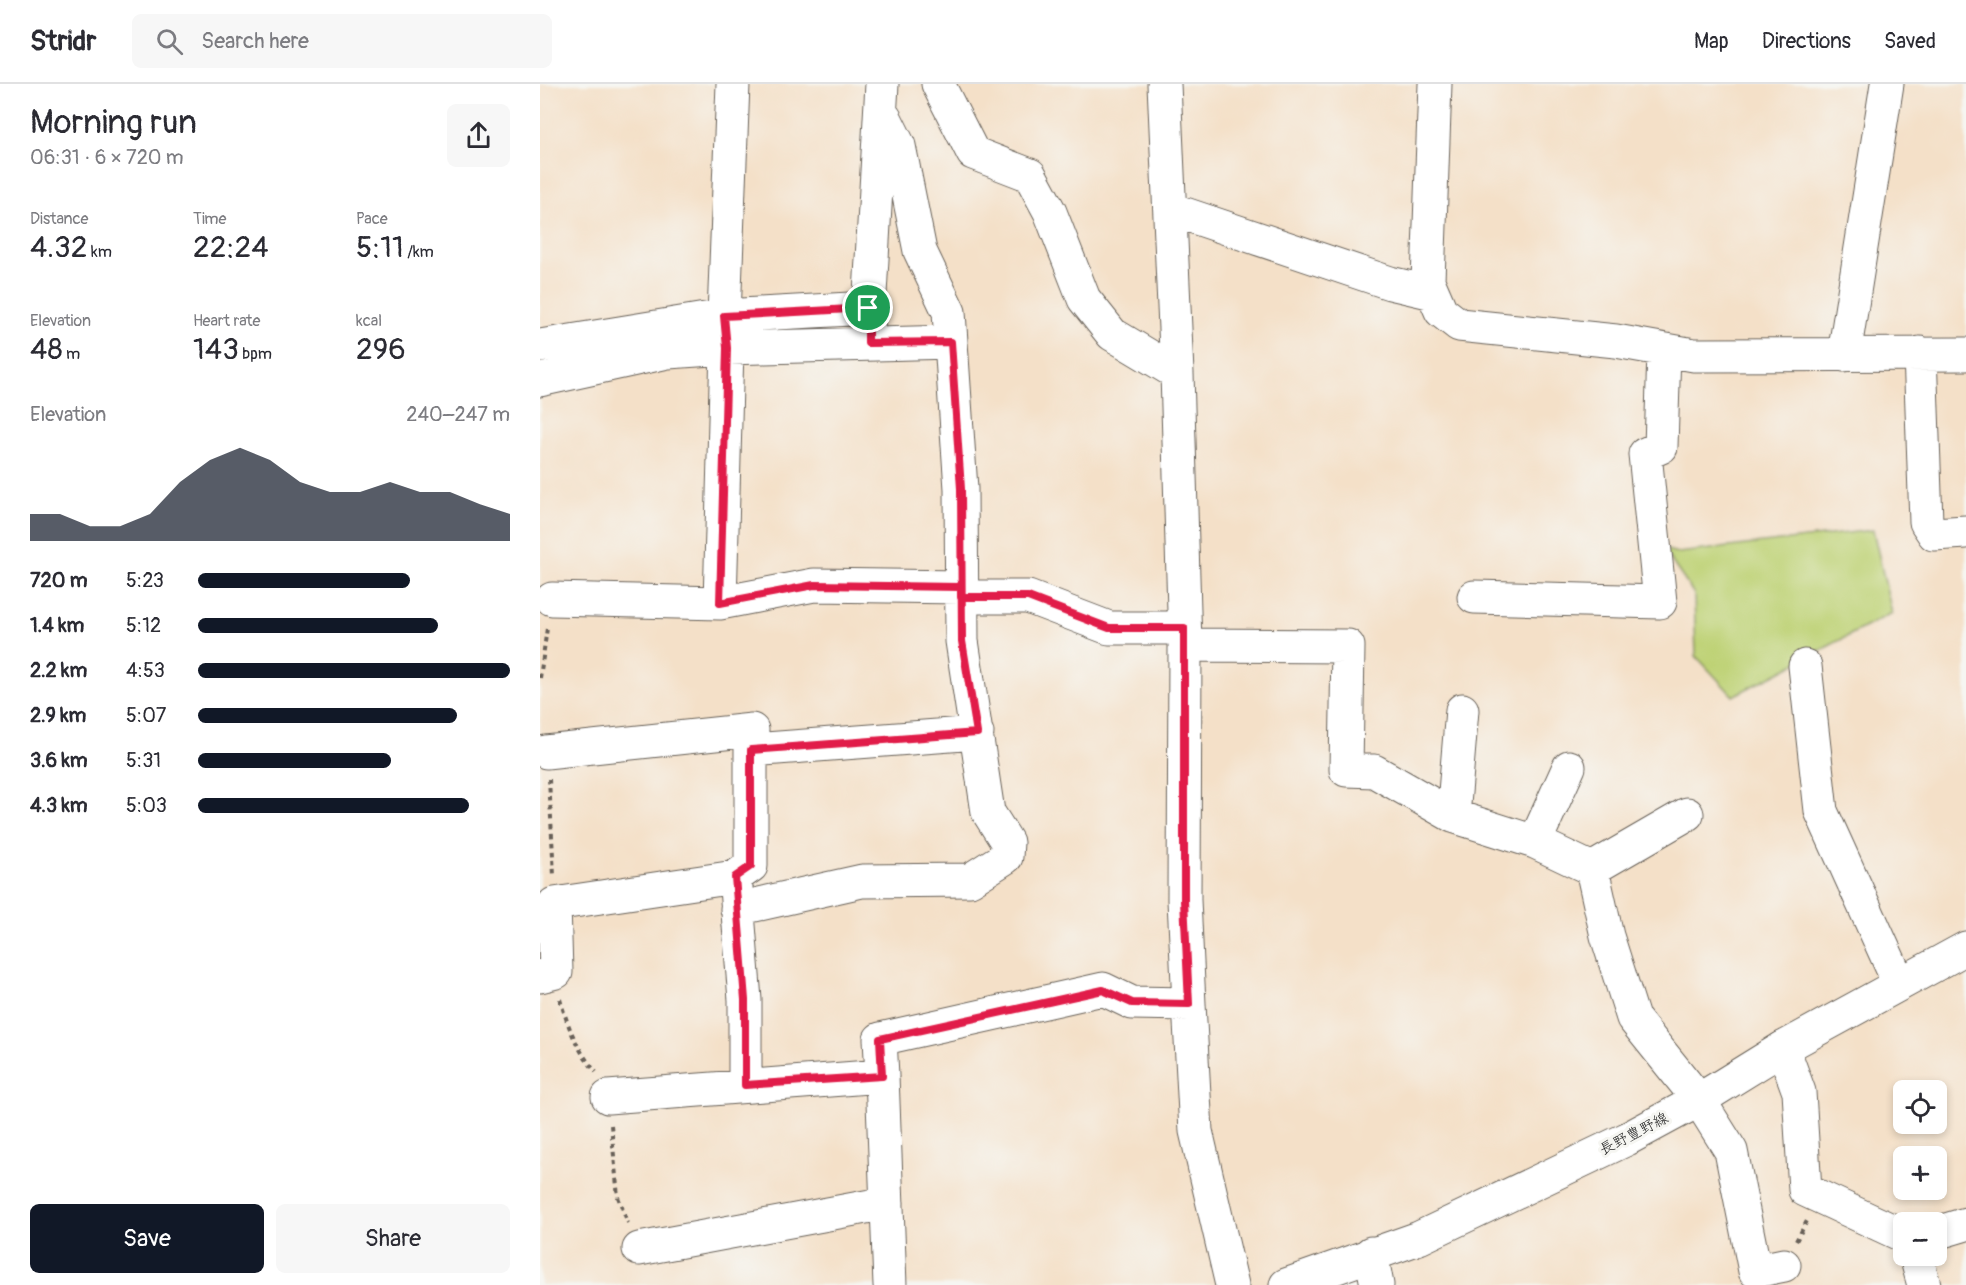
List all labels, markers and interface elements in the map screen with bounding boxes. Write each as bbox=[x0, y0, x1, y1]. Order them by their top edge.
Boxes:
search box bbox=[132, 14, 552, 68]
text: Stridr bbox=[30, 24, 96, 59]
icon: search bbox=[153, 25, 186, 58]
text: Search here bbox=[201, 27, 309, 55]
text: Map bbox=[1694, 28, 1729, 55]
text: Directions bbox=[1762, 28, 1851, 55]
text: Saved bbox=[1884, 28, 1936, 55]
text: Morning run bbox=[30, 102, 197, 143]
button: share bbox=[447, 104, 510, 167]
text: 06:31 · 6 × 720 m bbox=[30, 145, 184, 170]
text: Distance bbox=[30, 209, 89, 229]
text: Time bbox=[193, 209, 226, 229]
text: Pace bbox=[356, 209, 388, 229]
text: 4.32 bbox=[30, 229, 87, 266]
text: 22:24 bbox=[193, 229, 269, 266]
text: 5:11 bbox=[356, 229, 404, 266]
text: km bbox=[87, 242, 112, 262]
text: /km bbox=[404, 242, 434, 262]
pin bbox=[842, 282, 893, 333]
icon: arrive bbox=[851, 291, 884, 324]
text: Elevation bbox=[30, 311, 91, 331]
text: Heart rate bbox=[193, 311, 260, 331]
text: kcal bbox=[356, 311, 382, 331]
text: 48 bbox=[30, 331, 63, 368]
text: 143 bbox=[193, 331, 239, 368]
text: 296 bbox=[356, 331, 406, 368]
text: m bbox=[63, 344, 80, 364]
text: bpm bbox=[239, 344, 272, 364]
text: Elevation bbox=[30, 402, 106, 427]
text: 240–247 m bbox=[406, 402, 510, 427]
text: 720 m bbox=[30, 568, 88, 593]
text: 5:23 bbox=[126, 568, 164, 593]
text: 1.4 km bbox=[30, 613, 84, 638]
text: 5:12 bbox=[126, 613, 161, 638]
text: 2.2 km bbox=[30, 658, 87, 683]
text: 4:53 bbox=[126, 658, 165, 683]
text: 2.9 km bbox=[30, 703, 86, 728]
text: 5:07 bbox=[126, 703, 166, 728]
text: 3.6 km bbox=[30, 748, 88, 773]
text: 5:31 bbox=[126, 748, 161, 773]
text: 4.3 km bbox=[30, 793, 88, 818]
text: 5:03 bbox=[126, 793, 167, 818]
map controls bbox=[1893, 1080, 1947, 1266]
button: locate bbox=[1893, 1080, 1947, 1134]
street label: 長野豊野線 bbox=[1596, 1109, 1672, 1159]
button: + bbox=[1893, 1146, 1947, 1200]
button: Save bbox=[30, 1204, 264, 1273]
button: Share bbox=[276, 1204, 510, 1273]
button: − bbox=[1893, 1212, 1947, 1266]

